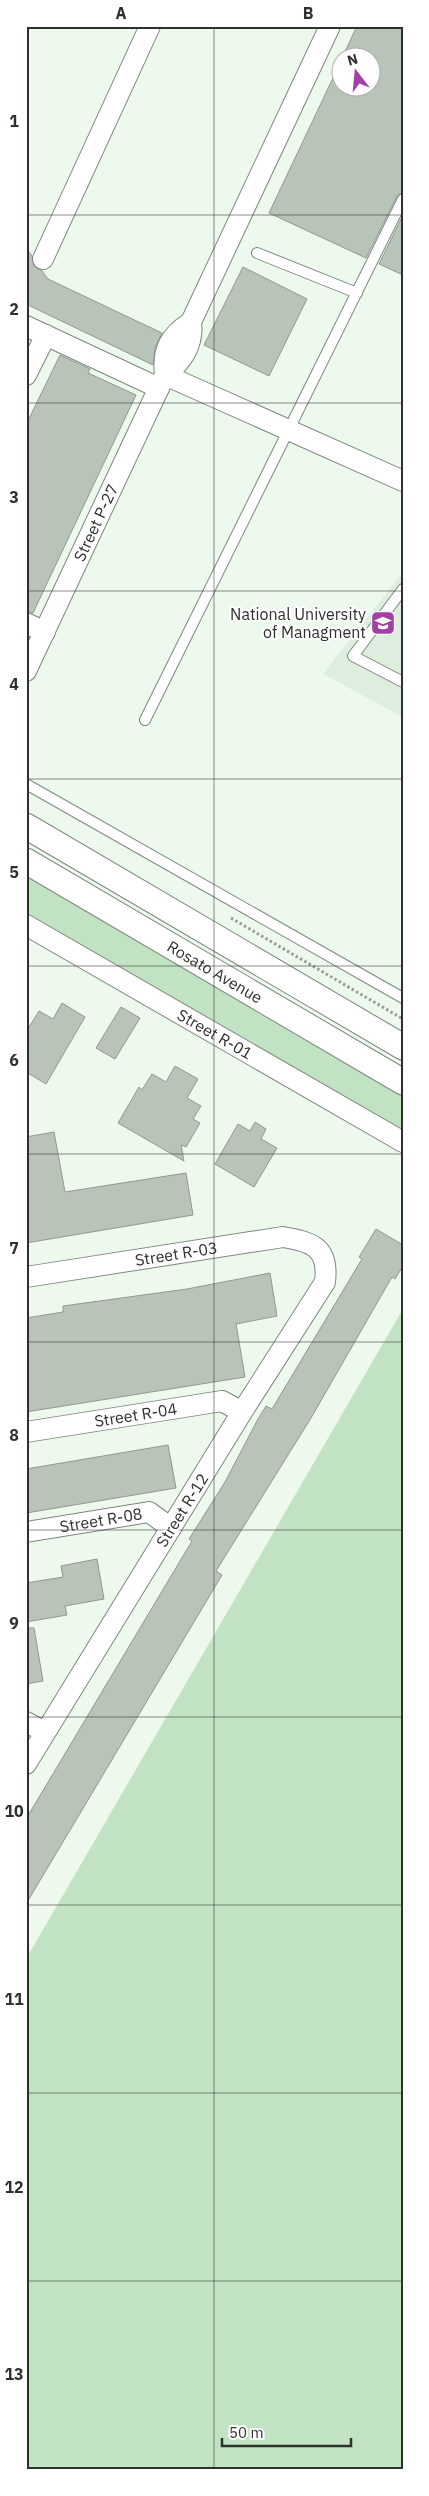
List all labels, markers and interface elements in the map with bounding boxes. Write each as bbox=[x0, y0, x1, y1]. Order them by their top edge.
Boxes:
text: A bbox=[116, 3, 127, 23]
text: B bbox=[303, 3, 314, 23]
north arrow bbox=[332, 48, 382, 98]
text: N bbox=[345, 49, 360, 70]
text: 1 bbox=[9, 111, 19, 131]
text: 2 bbox=[9, 299, 19, 319]
street label: Street P-27 bbox=[69, 481, 122, 564]
text: 3 bbox=[9, 487, 19, 507]
place label: National University of Managment bbox=[230, 604, 366, 642]
school or university icon: National University of Managment bbox=[370, 610, 396, 636]
text: 4 bbox=[9, 674, 19, 694]
text: 5 bbox=[9, 862, 19, 882]
street label: Rosato Avenue bbox=[164, 936, 266, 1008]
street label: Street R-01 bbox=[174, 1004, 256, 1063]
text: 6 bbox=[9, 1050, 19, 1070]
street label: Street R-03 bbox=[133, 1237, 219, 1270]
text: 7 bbox=[9, 1238, 19, 1258]
street label: Street R-04 bbox=[93, 1398, 178, 1431]
text: 8 bbox=[9, 1425, 19, 1445]
street label: Street R-12 bbox=[151, 1469, 213, 1551]
street label: Street R-08 bbox=[58, 1503, 144, 1536]
text: 9 bbox=[9, 1613, 19, 1633]
text: 10 bbox=[4, 1801, 24, 1821]
text: 11 bbox=[4, 1989, 24, 2009]
text: 12 bbox=[4, 2177, 24, 2197]
text: 13 bbox=[4, 2364, 24, 2384]
scale bar bbox=[222, 2416, 350, 2448]
text: 50 m bbox=[229, 2423, 264, 2442]

